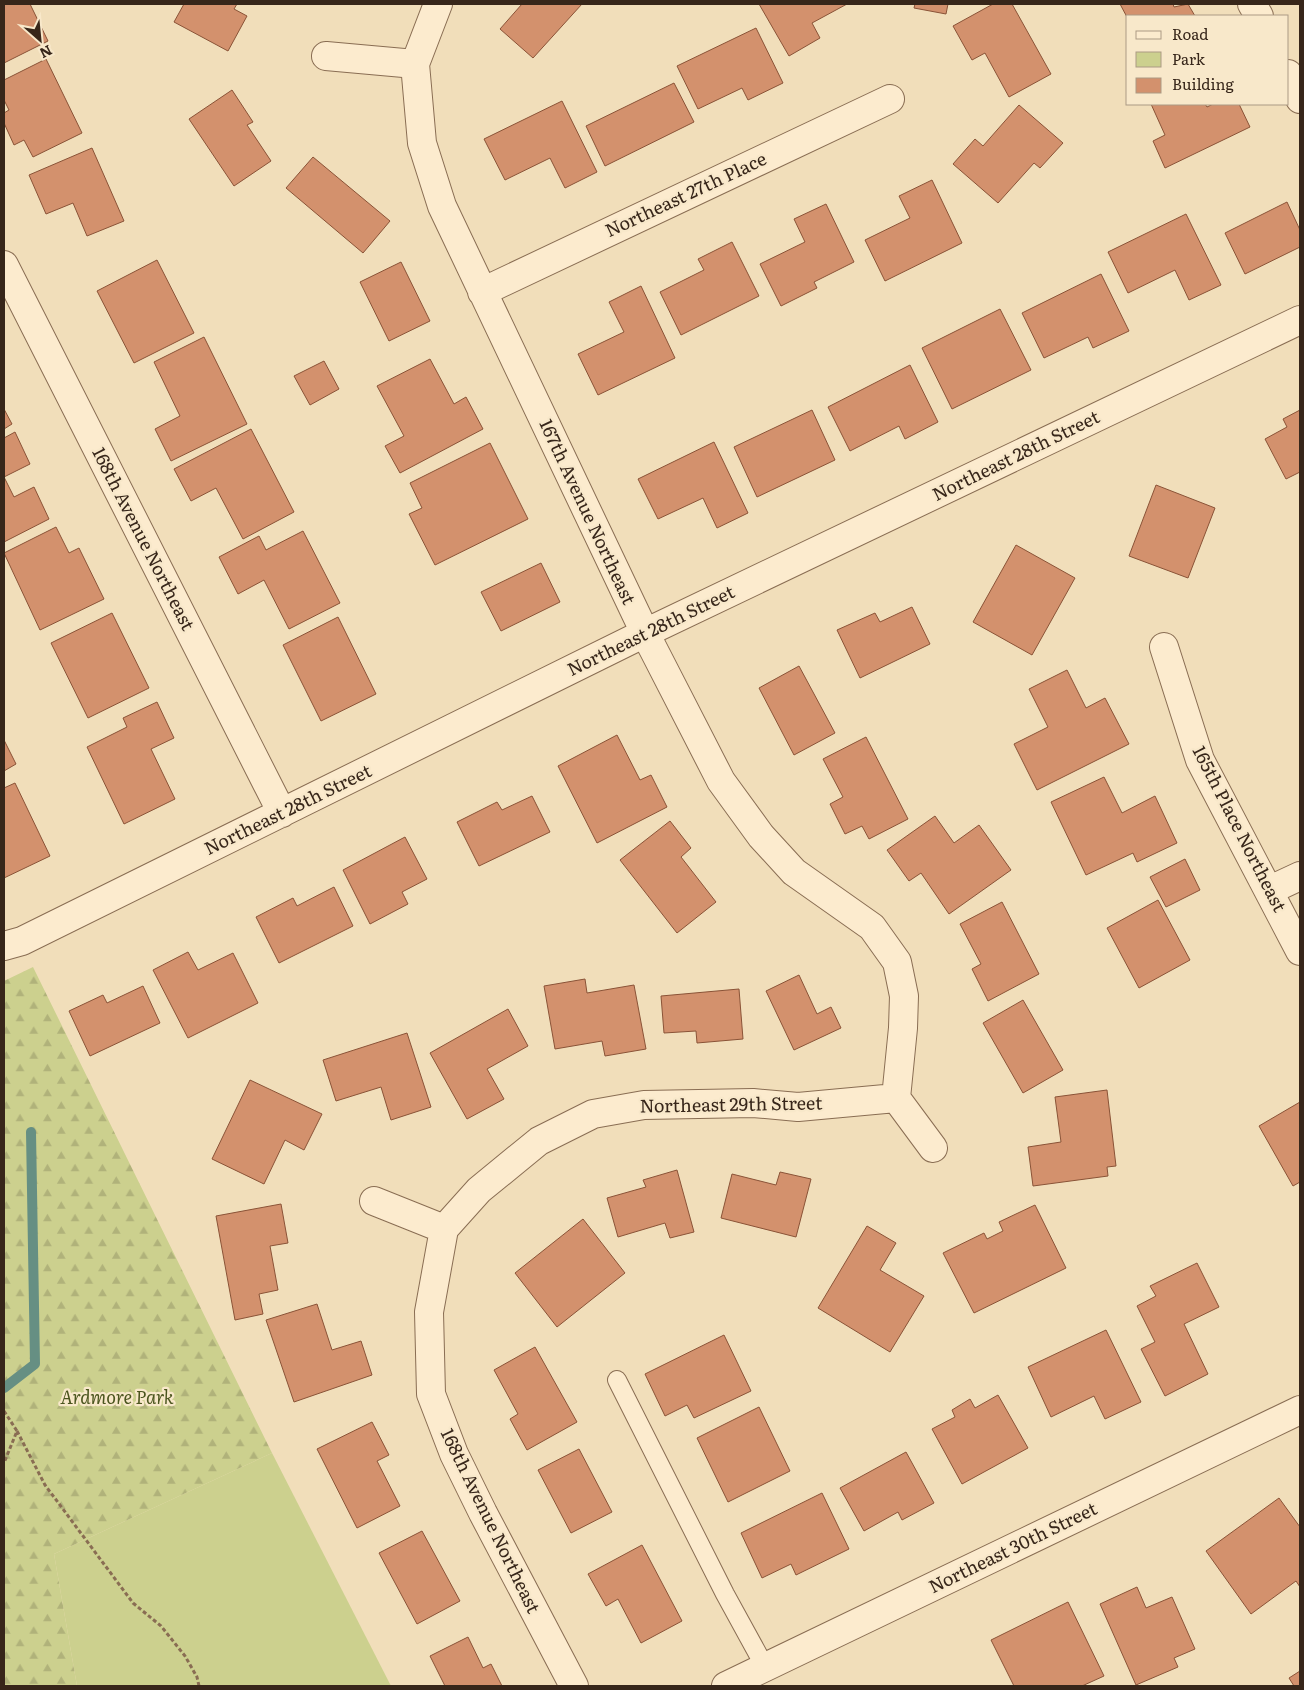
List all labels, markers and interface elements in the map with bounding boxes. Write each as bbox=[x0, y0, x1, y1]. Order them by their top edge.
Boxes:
north arrow bbox=[15, 15, 65, 65]
legend bbox=[1126, 15, 1289, 105]
text: Road bbox=[1172, 22, 1208, 45]
text: N bbox=[36, 41, 56, 64]
text: Park bbox=[1172, 47, 1206, 70]
text: Building bbox=[1172, 72, 1234, 95]
street label: Northeast 27th Place bbox=[600, 144, 771, 243]
street label: Northeast 28th Street bbox=[927, 402, 1104, 507]
street label: 167th Avenue Northeast bbox=[533, 414, 644, 609]
street label: 168th Avenue Northeast bbox=[86, 442, 203, 635]
street label: Northeast 28th Street bbox=[562, 577, 739, 682]
street label: 165th Place Northeast bbox=[1187, 740, 1294, 917]
street label: Northeast 28th Street bbox=[199, 756, 376, 861]
street label: Northeast 29th Street bbox=[639, 1088, 823, 1119]
park label: Ardmore Park bbox=[60, 1383, 174, 1410]
street label: 168th Avenue Northeast bbox=[435, 1423, 548, 1618]
street label: Northeast 30th Street bbox=[924, 1494, 1102, 1599]

